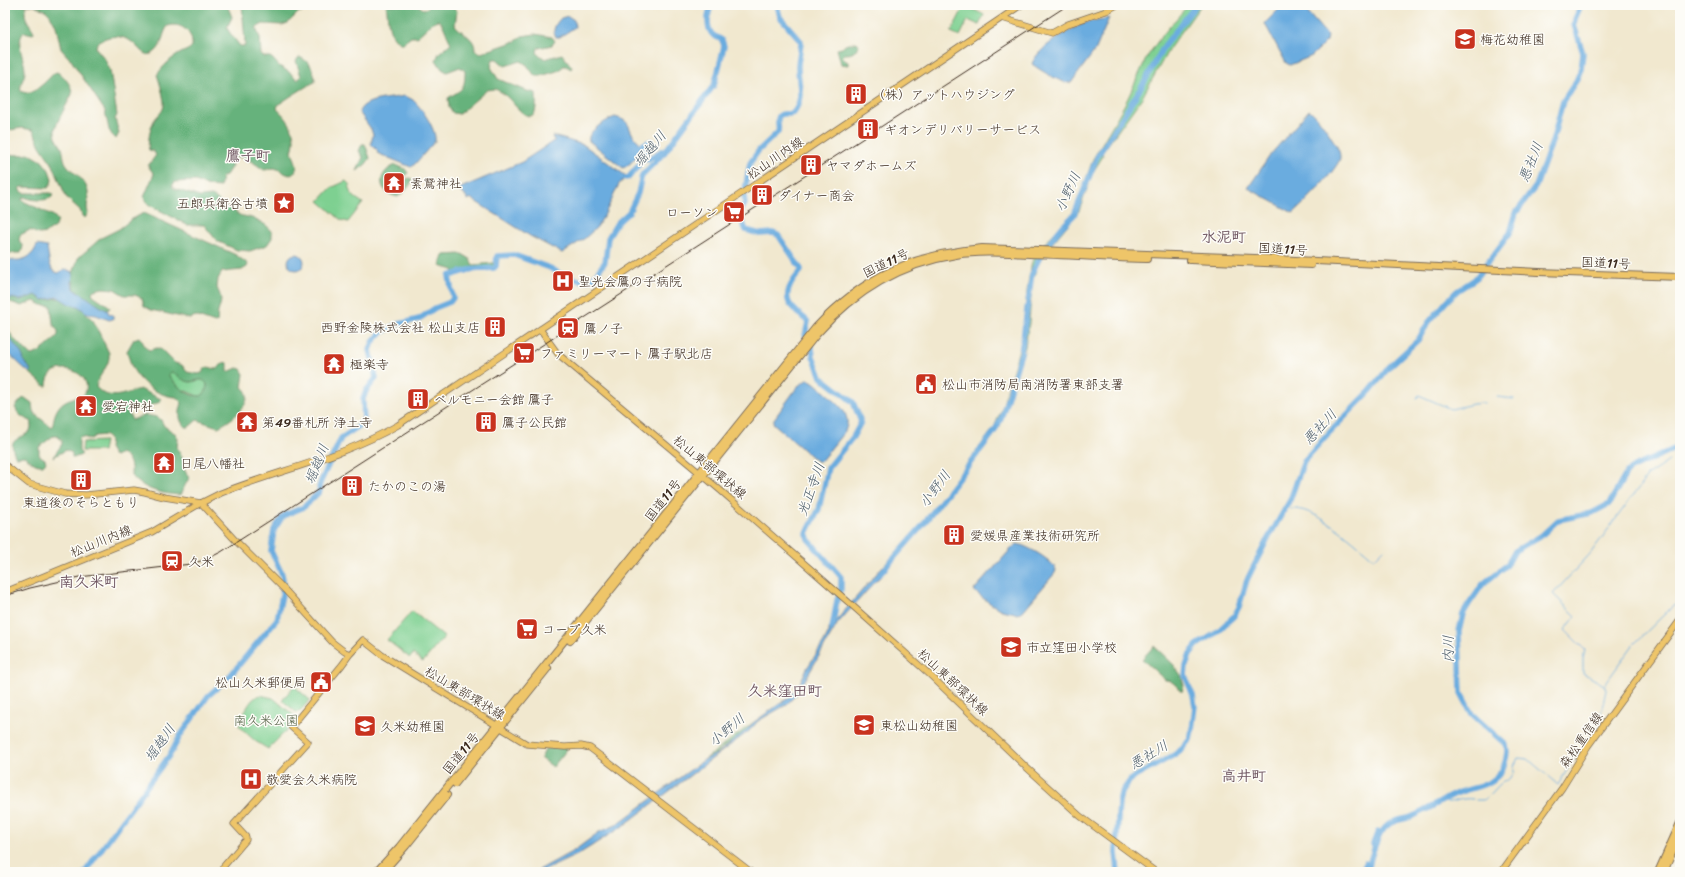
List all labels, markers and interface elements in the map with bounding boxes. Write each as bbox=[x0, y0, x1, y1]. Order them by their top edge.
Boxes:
school or university icon: 梅花幼稚園 bbox=[1452, 26, 1478, 52]
place label: 梅花幼稚園 bbox=[1480, 28, 1545, 51]
building icon: （株）アットハウジング bbox=[843, 81, 869, 107]
place label: （株）アットハウジング bbox=[872, 83, 1015, 106]
building icon: ギオンデリバリーサービス bbox=[855, 116, 881, 142]
place label: ギオンデリバリーサービス bbox=[884, 118, 1041, 141]
water label: 堀越川 bbox=[627, 125, 673, 173]
street label: 松山川内線 bbox=[742, 130, 809, 186]
water label: 悪社川 bbox=[1512, 138, 1550, 186]
district label: 鷹子町 bbox=[225, 143, 271, 169]
building icon: ヤマダホームズ bbox=[798, 152, 824, 178]
place label: ヤマダホームズ bbox=[826, 154, 916, 177]
water label: 小野川 bbox=[1048, 168, 1088, 216]
temple icon: 素鵞神社 bbox=[381, 170, 407, 196]
place label: 素鵞神社 bbox=[410, 172, 462, 195]
building icon: ダイナー商会 bbox=[749, 182, 775, 208]
place label: ダイナー商会 bbox=[778, 184, 854, 207]
place icon: 五郎兵衛谷古墳 bbox=[271, 190, 297, 216]
place label: 五郎兵衛谷古墳 bbox=[177, 192, 268, 215]
supermarket icon: ローソン bbox=[721, 199, 747, 225]
place label: ローソン bbox=[666, 201, 718, 224]
district label: 水泥町 bbox=[1201, 224, 1247, 250]
street label: 国道11号 bbox=[1257, 236, 1309, 262]
street label: 国道11号 bbox=[858, 242, 914, 284]
street label: 国道11号 bbox=[1581, 251, 1631, 275]
hospital icon: 聖光会鷹の子病院 bbox=[550, 268, 576, 294]
place label: 聖光会鷹の子病院 bbox=[578, 270, 682, 293]
building icon: 西野金陵株式会社 松山支店 bbox=[482, 314, 508, 340]
station icon: 鷹ノ子 bbox=[555, 315, 581, 341]
place label: 西野金陵株式会社 松山支店 bbox=[321, 316, 480, 339]
place label: 鷹ノ子 bbox=[584, 317, 623, 340]
supermarket icon: ファミリーマート 鷹子駅北店 bbox=[511, 340, 537, 366]
place label: ファミリーマート 鷹子駅北店 bbox=[540, 342, 713, 365]
temple icon: 極楽寺 bbox=[321, 351, 347, 377]
place label: 極楽寺 bbox=[350, 353, 389, 376]
public building icon: 松山市消防局南消防署東部支署 bbox=[913, 371, 939, 397]
place label: 松山市消防局南消防署東部支署 bbox=[942, 373, 1124, 396]
building icon: ベルモニー会館 鷹子 bbox=[405, 386, 431, 412]
place label: ベルモニー会館 鷹子 bbox=[434, 388, 554, 411]
temple icon: 愛宕神社 bbox=[73, 393, 99, 419]
place label: 愛宕神社 bbox=[102, 395, 154, 418]
water label: 悪社川 bbox=[1297, 403, 1343, 451]
temple icon: 第49番札所 浄土寺 bbox=[234, 409, 260, 435]
building icon: 鷹子公民館 bbox=[473, 409, 499, 435]
place label: 第49番札所 浄土寺 bbox=[262, 411, 373, 434]
place label: 鷹子公民館 bbox=[502, 411, 567, 434]
street label: 松山東部環状線 bbox=[668, 429, 753, 506]
water label: 堀越川 bbox=[298, 440, 336, 488]
temple icon: 日尾八幡社 bbox=[151, 450, 177, 476]
place label: 日尾八幡社 bbox=[180, 452, 245, 475]
water label: 光正寺川 bbox=[790, 458, 832, 520]
water label: 小野川 bbox=[912, 465, 958, 513]
building icon: 東道後のそらともり bbox=[68, 467, 94, 493]
building icon: たかのこの湯 bbox=[339, 473, 365, 499]
street label: 国道11号 bbox=[638, 473, 688, 527]
place label: たかのこの湯 bbox=[368, 475, 446, 498]
place label: 東道後のそらともり bbox=[22, 491, 140, 514]
street label: 松山川内線 bbox=[67, 518, 136, 564]
building icon: 愛媛県産業技術研究所 bbox=[941, 522, 967, 548]
place label: 愛媛県産業技術研究所 bbox=[970, 524, 1100, 547]
station icon: 久米 bbox=[159, 548, 185, 574]
place label: 久米 bbox=[188, 550, 214, 573]
district label: 南久米町 bbox=[59, 569, 119, 595]
supermarket icon: コープ久米 bbox=[514, 616, 540, 642]
place label: コープ久米 bbox=[542, 618, 606, 641]
school or university icon: 市立窪田小学校 bbox=[998, 634, 1024, 660]
water label: 内川 bbox=[1436, 635, 1461, 663]
place label: 市立窪田小学校 bbox=[1026, 636, 1117, 659]
street label: 松山東部環状線 bbox=[912, 643, 995, 722]
street label: 松山東部環状線 bbox=[420, 660, 511, 727]
public building icon: 松山久米郵便局 bbox=[308, 669, 334, 695]
place label: 松山久米郵便局 bbox=[215, 671, 306, 694]
district label: 久米窪田町 bbox=[747, 678, 823, 704]
street label: 森松重信線 bbox=[1553, 706, 1610, 773]
water label: 小野川 bbox=[703, 707, 751, 753]
park label: 南久米公園 bbox=[233, 709, 299, 732]
school or university icon: 東松山幼稚園 bbox=[851, 712, 877, 738]
school or university icon: 久米幼稚園 bbox=[352, 713, 378, 739]
place label: 東松山幼稚園 bbox=[880, 714, 958, 737]
place label: 久米幼稚園 bbox=[380, 715, 445, 738]
water label: 堀越川 bbox=[138, 719, 182, 767]
street label: 国道11号 bbox=[436, 726, 486, 780]
water label: 悪社川 bbox=[1125, 733, 1173, 777]
district label: 高井町 bbox=[1221, 763, 1267, 789]
hospital icon: 敬愛会久米病院 bbox=[238, 766, 264, 792]
place label: 敬愛会久米病院 bbox=[266, 768, 357, 791]

